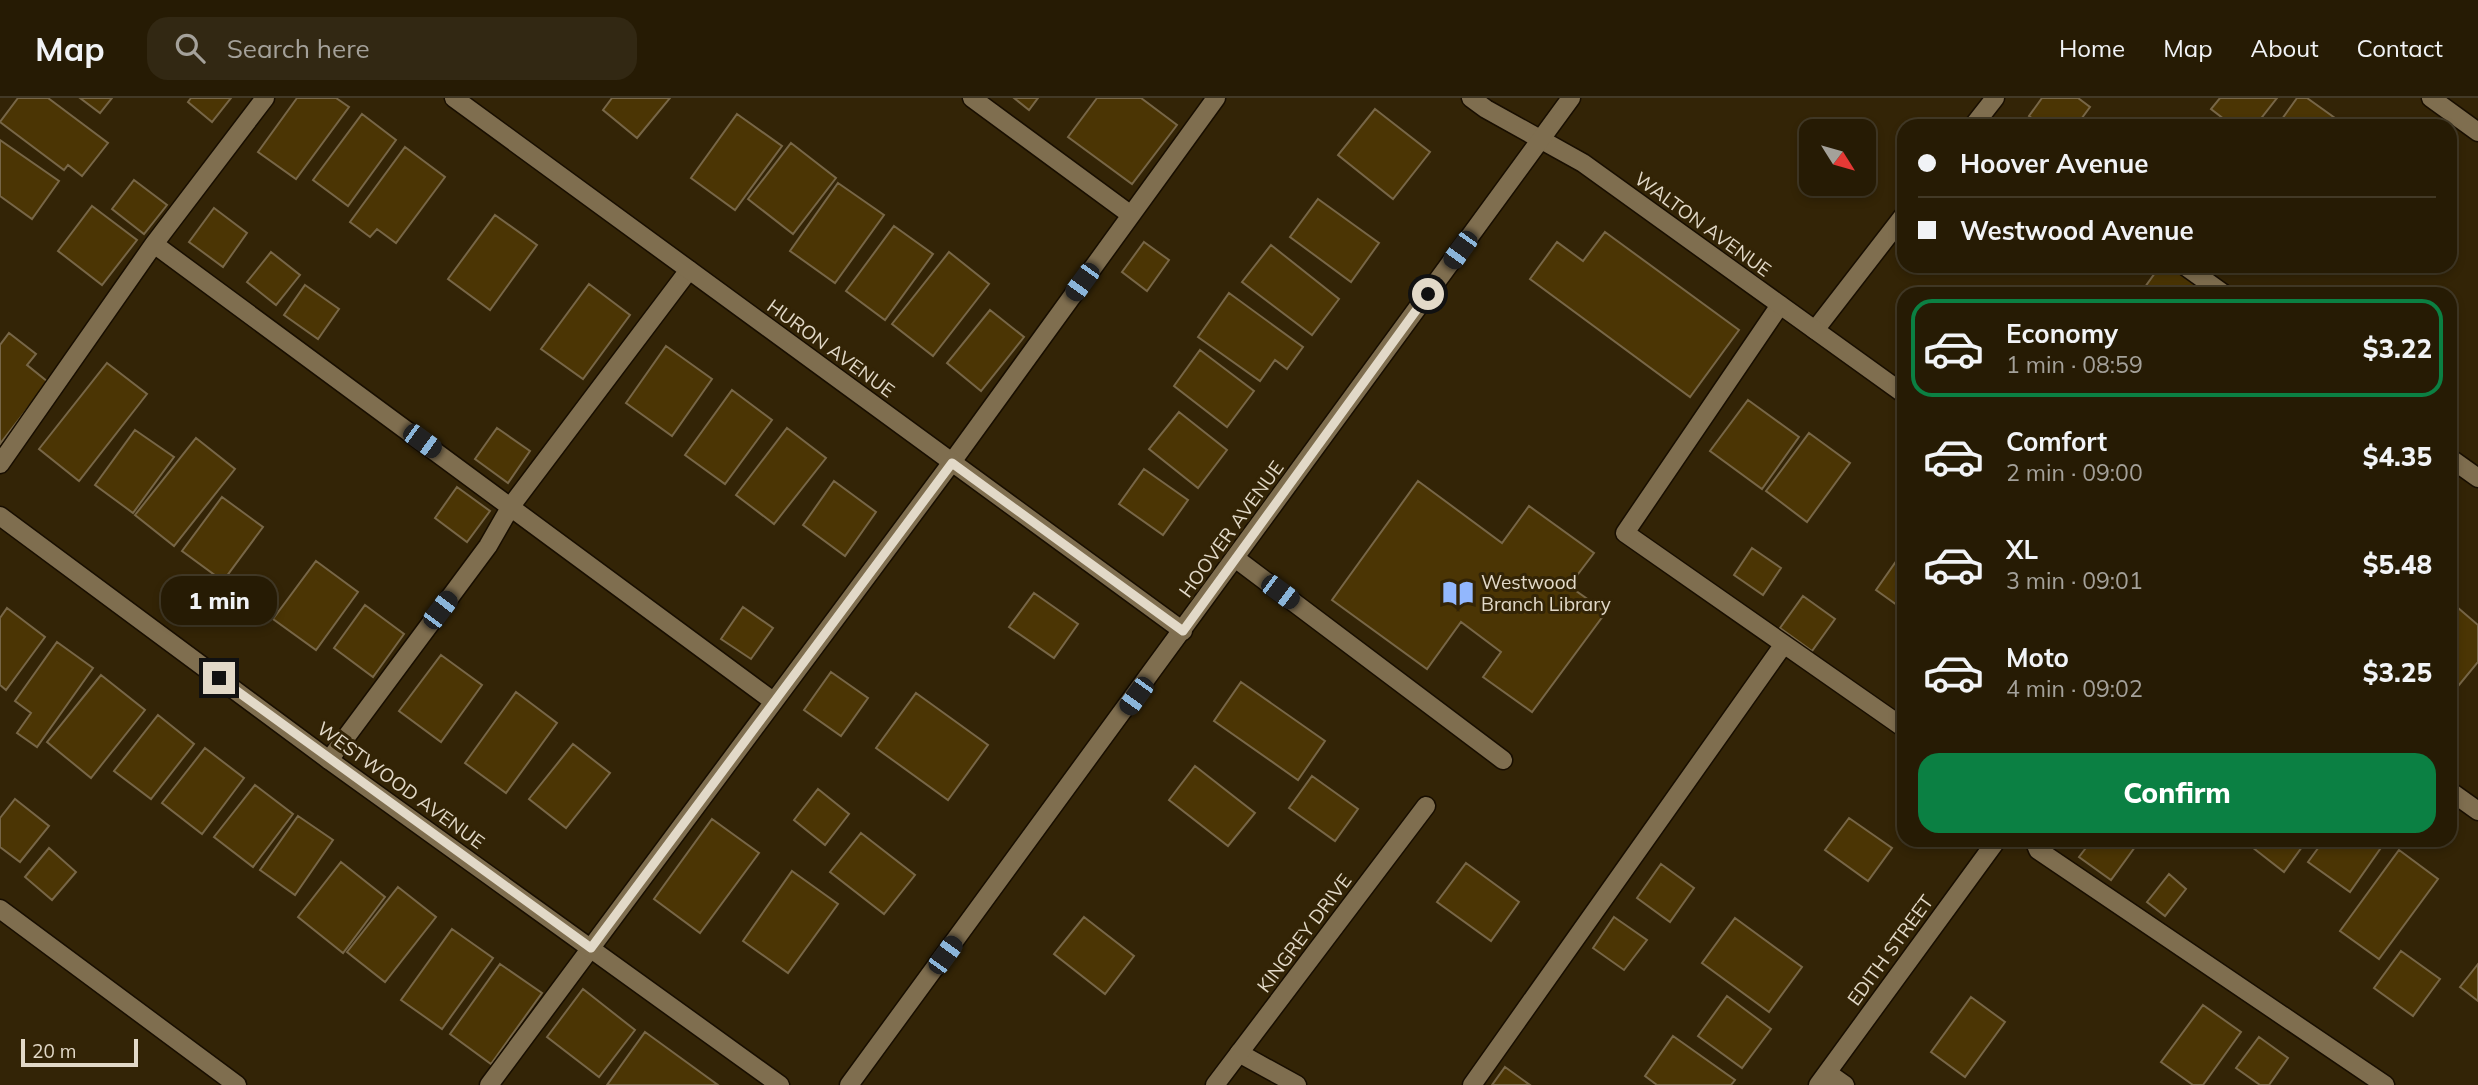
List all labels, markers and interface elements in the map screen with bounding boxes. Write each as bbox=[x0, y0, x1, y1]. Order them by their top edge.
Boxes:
search box bbox=[147, 17, 637, 80]
text: Map bbox=[35, 28, 105, 69]
icon: search bbox=[171, 29, 209, 67]
text: Search here bbox=[227, 32, 370, 65]
text: Home bbox=[2059, 33, 2125, 63]
text: Map bbox=[2163, 33, 2213, 63]
text: About bbox=[2251, 33, 2319, 63]
text: Contact bbox=[2357, 33, 2443, 63]
north arrow bbox=[1799, 119, 1876, 196]
map controls bbox=[1799, 119, 1876, 196]
text: Hoover Avenue bbox=[1960, 147, 2148, 180]
street label: WALTON AVENUE bbox=[1630, 166, 1776, 282]
text: Westwood Avenue bbox=[1960, 214, 2194, 247]
car bbox=[1440, 227, 1481, 273]
car bbox=[1062, 259, 1103, 305]
route start bbox=[1412, 278, 1444, 310]
street label: HURON AVENUE bbox=[762, 294, 900, 402]
icon: car bbox=[1922, 317, 1985, 380]
text: Economy bbox=[2006, 317, 2118, 350]
text: $3.22 bbox=[2363, 332, 2432, 365]
text: 1 min · 08:59 bbox=[2006, 350, 2143, 379]
car bbox=[399, 420, 446, 462]
icon: car bbox=[1922, 425, 1985, 488]
text: Comfort bbox=[2006, 425, 2107, 458]
text: $4.35 bbox=[2363, 440, 2432, 473]
street label: HOOVER AVENUE bbox=[1173, 456, 1289, 602]
text: 2 min · 09:00 bbox=[2006, 458, 2143, 487]
icon: car bbox=[1922, 533, 1985, 596]
text: XL bbox=[2006, 533, 2038, 566]
text: $5.48 bbox=[2363, 548, 2432, 581]
text: 3 min · 09:01 bbox=[2006, 566, 2143, 595]
place label: Westwood Branch Library bbox=[1481, 570, 1611, 616]
car bbox=[1257, 571, 1304, 613]
callout: 1 min bbox=[161, 576, 277, 626]
library icon: Westwood Branch Library bbox=[1441, 576, 1475, 610]
text: 1 min bbox=[188, 586, 250, 615]
car bbox=[419, 587, 462, 633]
icon: car bbox=[1922, 641, 1985, 704]
text: Moto bbox=[2006, 641, 2069, 674]
text: $3.25 bbox=[2363, 656, 2432, 689]
route end bbox=[203, 662, 235, 694]
car bbox=[1116, 673, 1157, 719]
text: 4 min · 09:02 bbox=[2006, 674, 2143, 703]
street label: WESTWOOD AVENUE bbox=[313, 716, 489, 854]
button: Confirm bbox=[1918, 753, 2436, 833]
street label: KINGREY DRIVE bbox=[1252, 869, 1356, 997]
street label: EDITH STREET bbox=[1842, 890, 1939, 1010]
car bbox=[925, 932, 966, 978]
scale bar bbox=[21, 1036, 138, 1068]
text: 20 m bbox=[32, 1039, 76, 1063]

